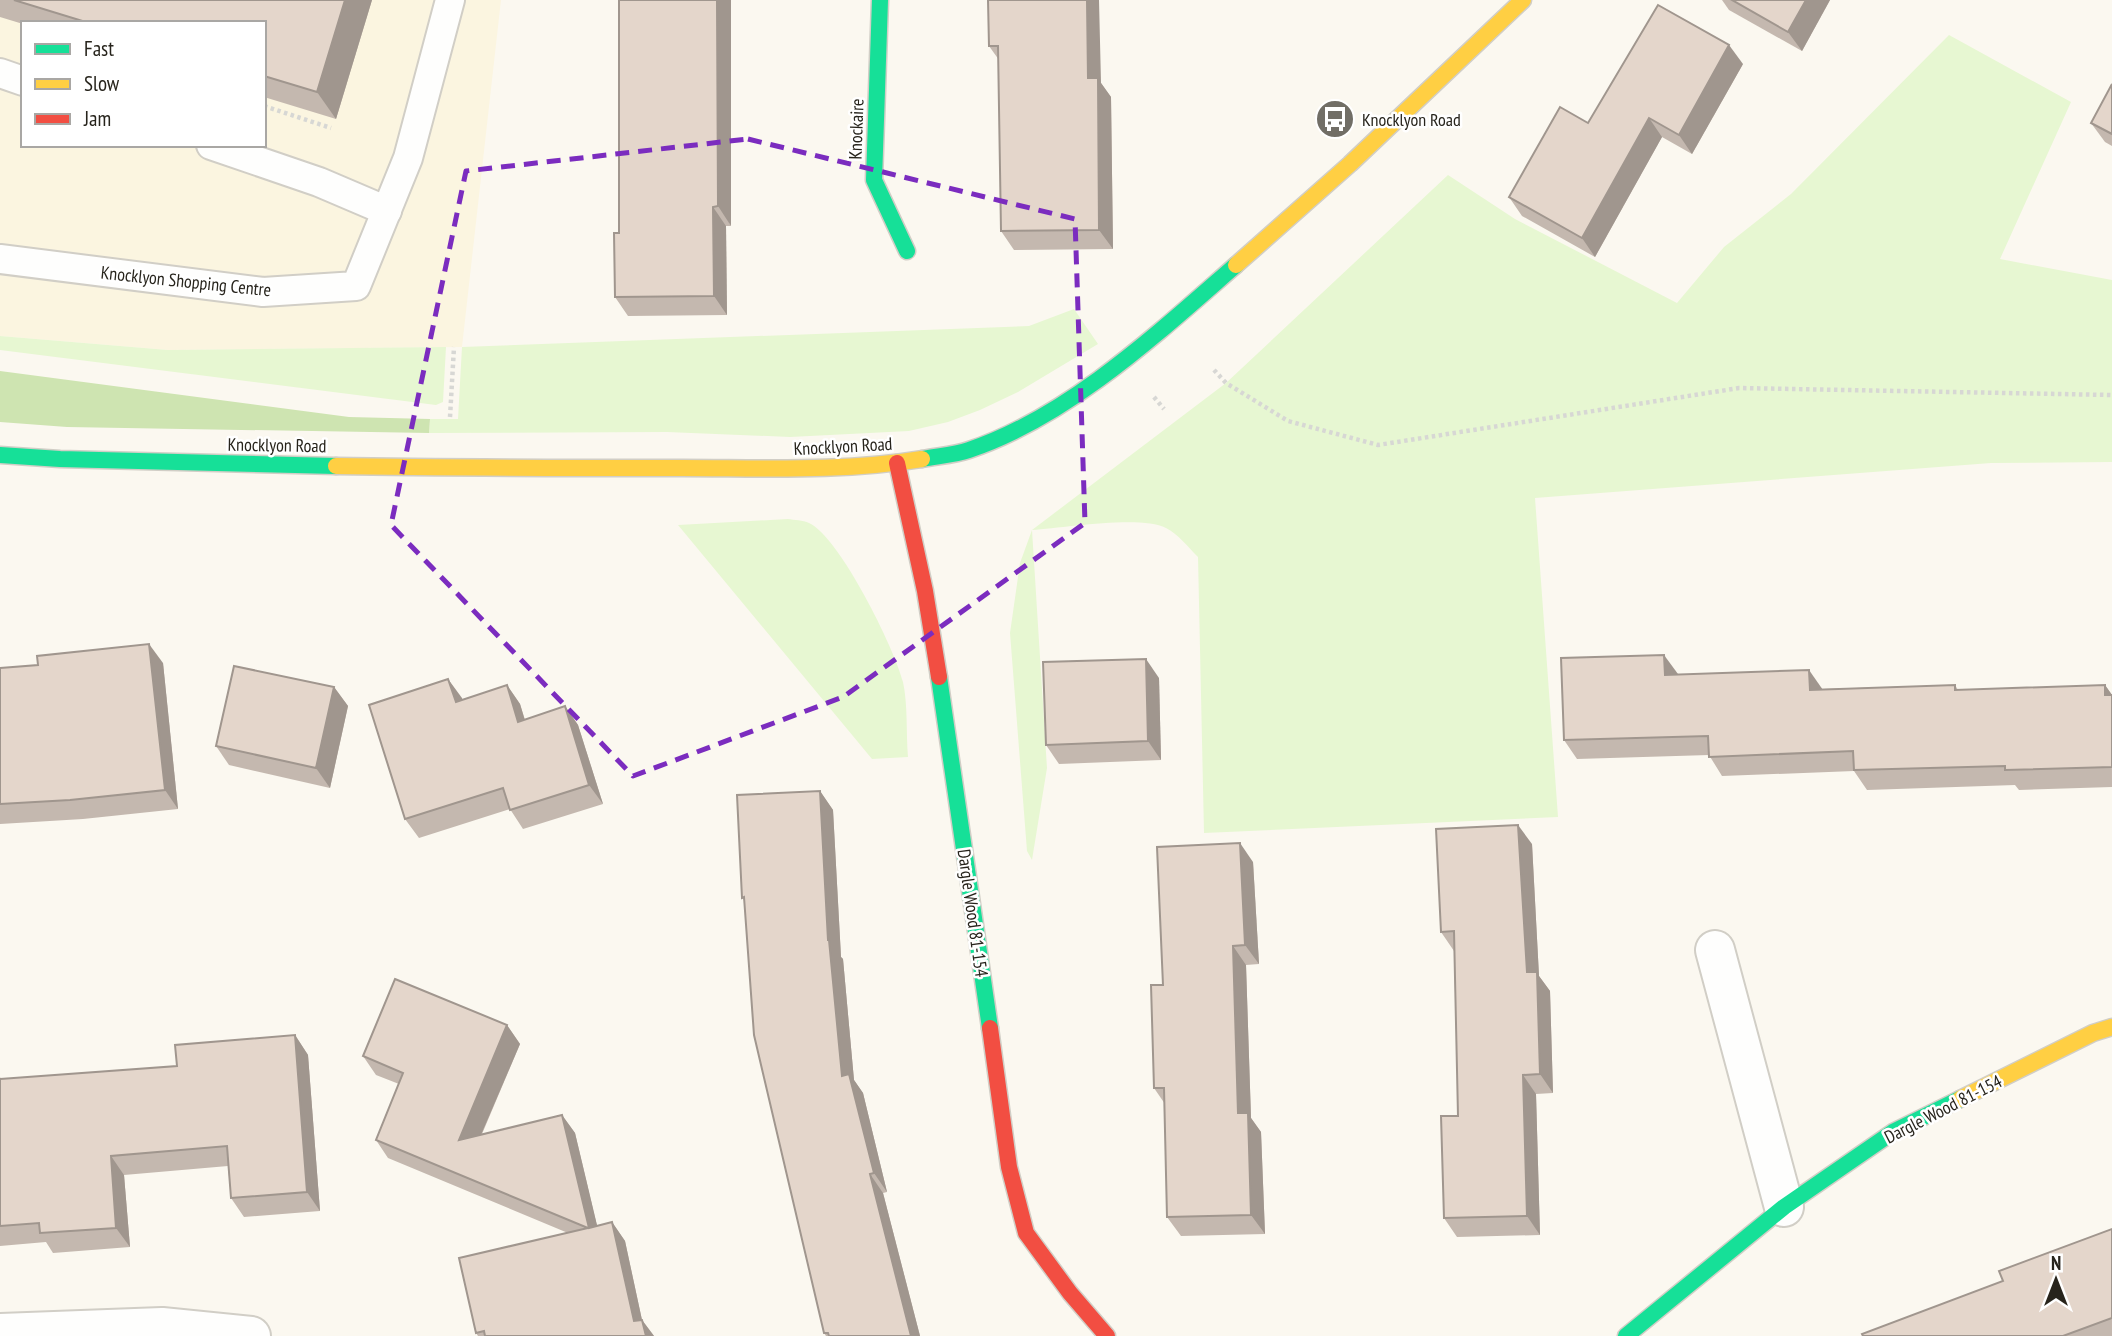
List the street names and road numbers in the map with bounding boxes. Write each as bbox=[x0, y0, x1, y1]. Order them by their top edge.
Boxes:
street label: Knockaire bbox=[843, 98, 869, 160]
street label: Knocklyon Shopping Centre bbox=[100, 261, 272, 301]
street label: Knocklyon Road bbox=[793, 432, 893, 460]
street label: Knocklyon Road bbox=[227, 433, 327, 457]
street label: Dargle Wood 81-154 bbox=[953, 848, 993, 978]
street label: Dargle Wood 81-154 bbox=[1880, 1069, 2006, 1149]

